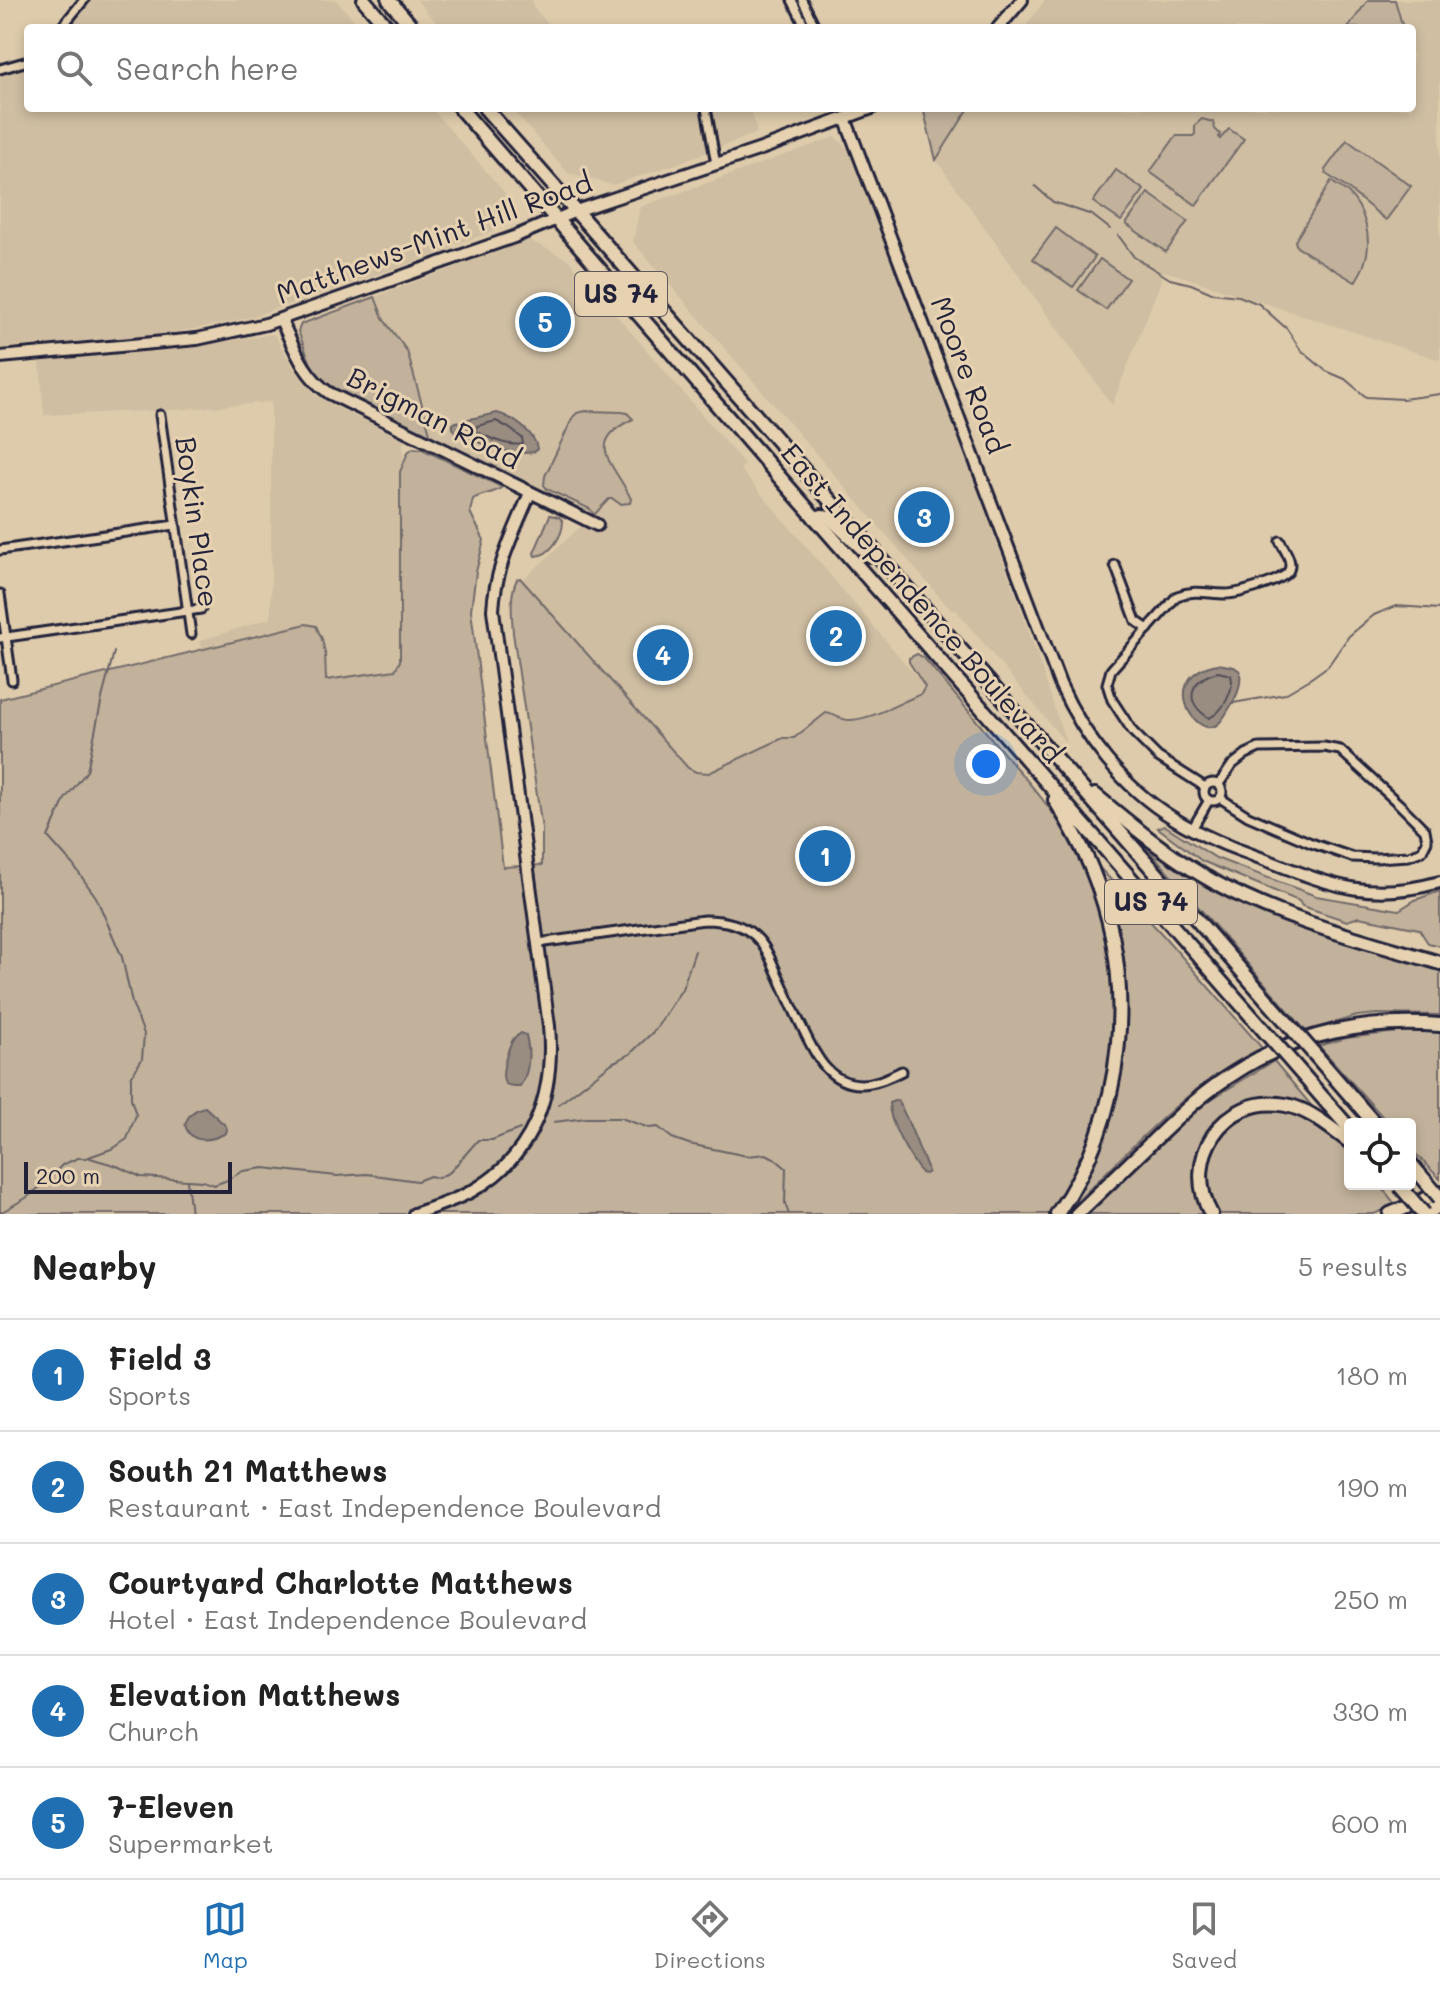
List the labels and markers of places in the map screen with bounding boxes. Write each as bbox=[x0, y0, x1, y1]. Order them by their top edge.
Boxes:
pin: 5 bbox=[519, 292, 571, 352]
pin: 3 bbox=[898, 487, 950, 547]
pin: 2 bbox=[810, 606, 862, 666]
pin: 4 bbox=[637, 625, 689, 685]
pin: 1 bbox=[799, 826, 851, 886]

